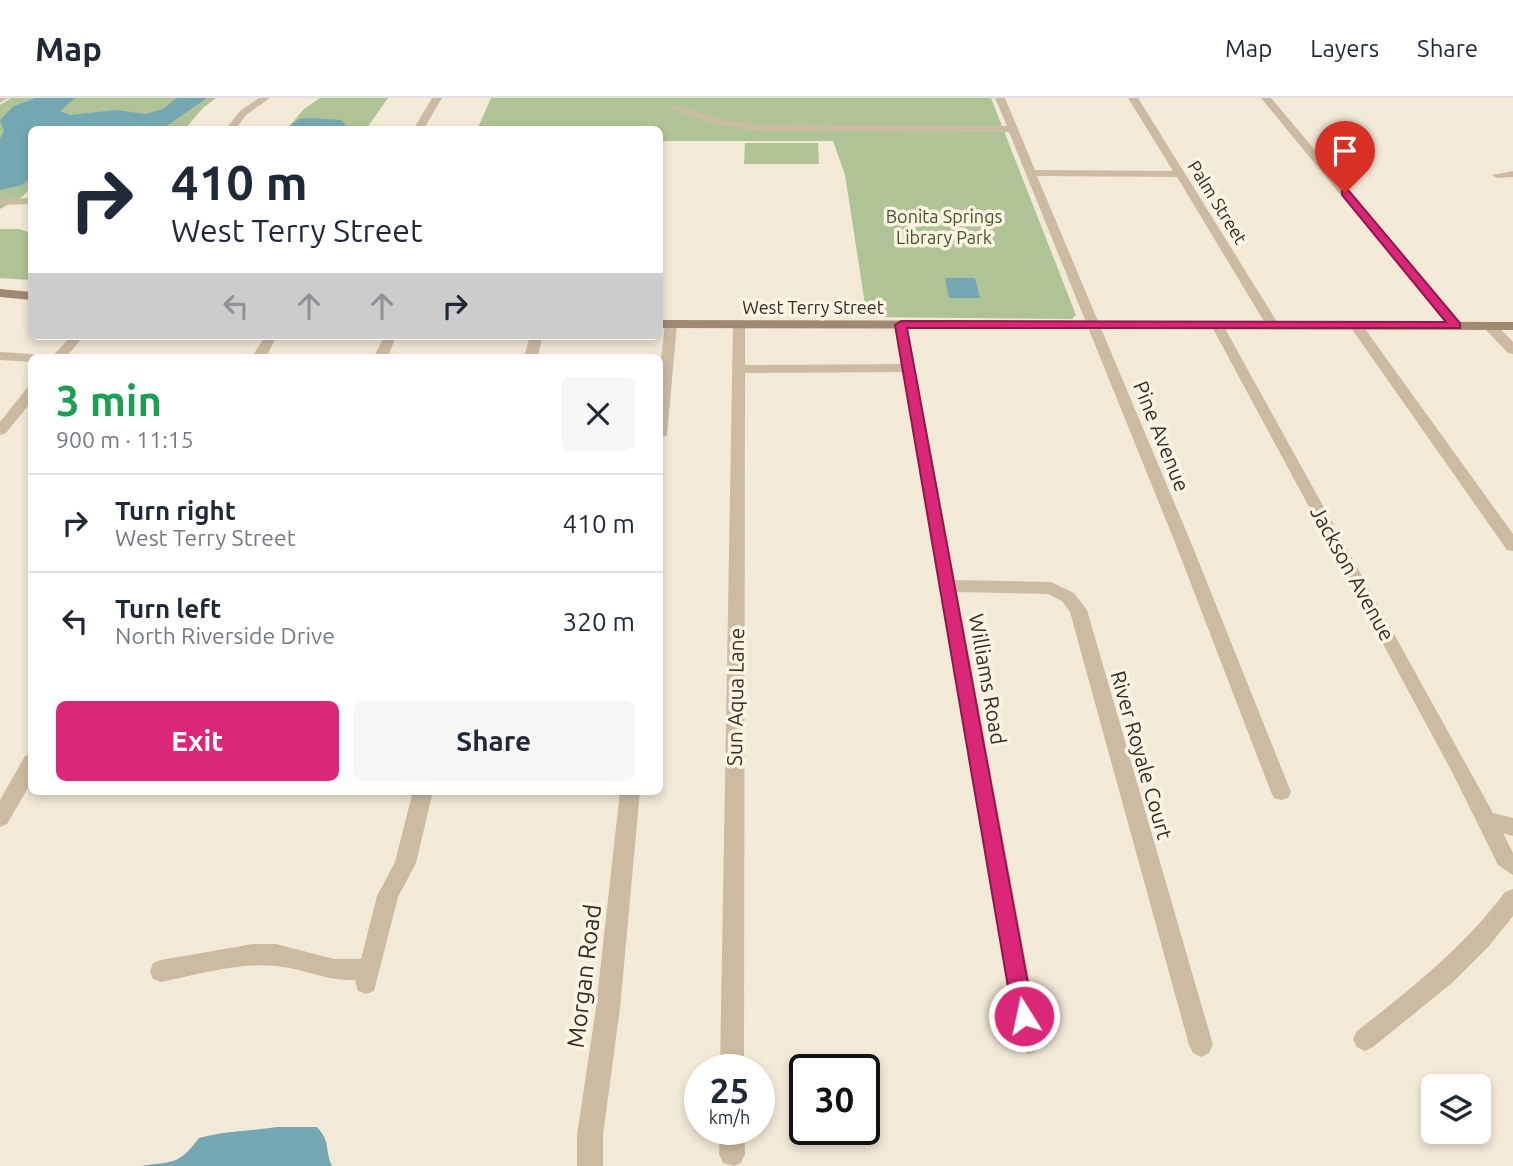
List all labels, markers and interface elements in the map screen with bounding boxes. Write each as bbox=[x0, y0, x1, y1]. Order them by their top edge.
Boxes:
text: Map bbox=[35, 30, 102, 67]
text: Map bbox=[1225, 35, 1272, 62]
text: Layers bbox=[1310, 35, 1379, 62]
text: Share bbox=[1417, 35, 1478, 62]
pin bbox=[1315, 121, 1375, 193]
icon: arrive bbox=[1326, 132, 1364, 170]
icon: right bbox=[56, 154, 147, 245]
text: 410 m bbox=[171, 154, 308, 209]
street label: Palm Street bbox=[1184, 157, 1252, 247]
park label: Bonita Springs Library Park bbox=[886, 206, 1002, 247]
text: West Terry Street bbox=[171, 212, 423, 248]
icon: left bbox=[217, 287, 255, 325]
icon: ahead bbox=[290, 287, 328, 325]
icon: ahead bbox=[363, 287, 401, 325]
icon: right bbox=[436, 287, 474, 325]
street label: West Terry Street bbox=[742, 297, 884, 317]
text: 3 min bbox=[56, 377, 162, 424]
button: close bbox=[561, 377, 635, 451]
street label: Pine Avenue bbox=[1129, 377, 1195, 495]
text: 900 m · 11:15 bbox=[56, 427, 194, 452]
text: Turn right bbox=[115, 496, 236, 525]
street label: Jackson Avenue bbox=[1306, 501, 1400, 645]
icon: right bbox=[56, 504, 94, 542]
text: 410 m bbox=[563, 509, 635, 538]
text: West Terry Street bbox=[115, 525, 296, 550]
text: Turn left bbox=[115, 594, 221, 623]
icon: left bbox=[56, 602, 94, 640]
text: 320 m bbox=[563, 607, 635, 636]
street label: Williams Road bbox=[965, 612, 1011, 746]
text: North Riverside Drive bbox=[115, 623, 335, 648]
street label: Sun Aqua Lane bbox=[722, 628, 748, 766]
street label: River Royale Court bbox=[1106, 668, 1178, 842]
button: Exit bbox=[56, 701, 339, 781]
button: Share bbox=[353, 701, 635, 781]
street label: Morgan Road bbox=[562, 903, 606, 1049]
position arrow bbox=[987, 979, 1061, 1053]
speed limit sign: 30 bbox=[789, 1054, 880, 1145]
text: 25 bbox=[710, 1070, 749, 1110]
map controls bbox=[1421, 1074, 1491, 1144]
button: layers bbox=[1421, 1074, 1491, 1144]
text: km/h bbox=[709, 1107, 750, 1127]

